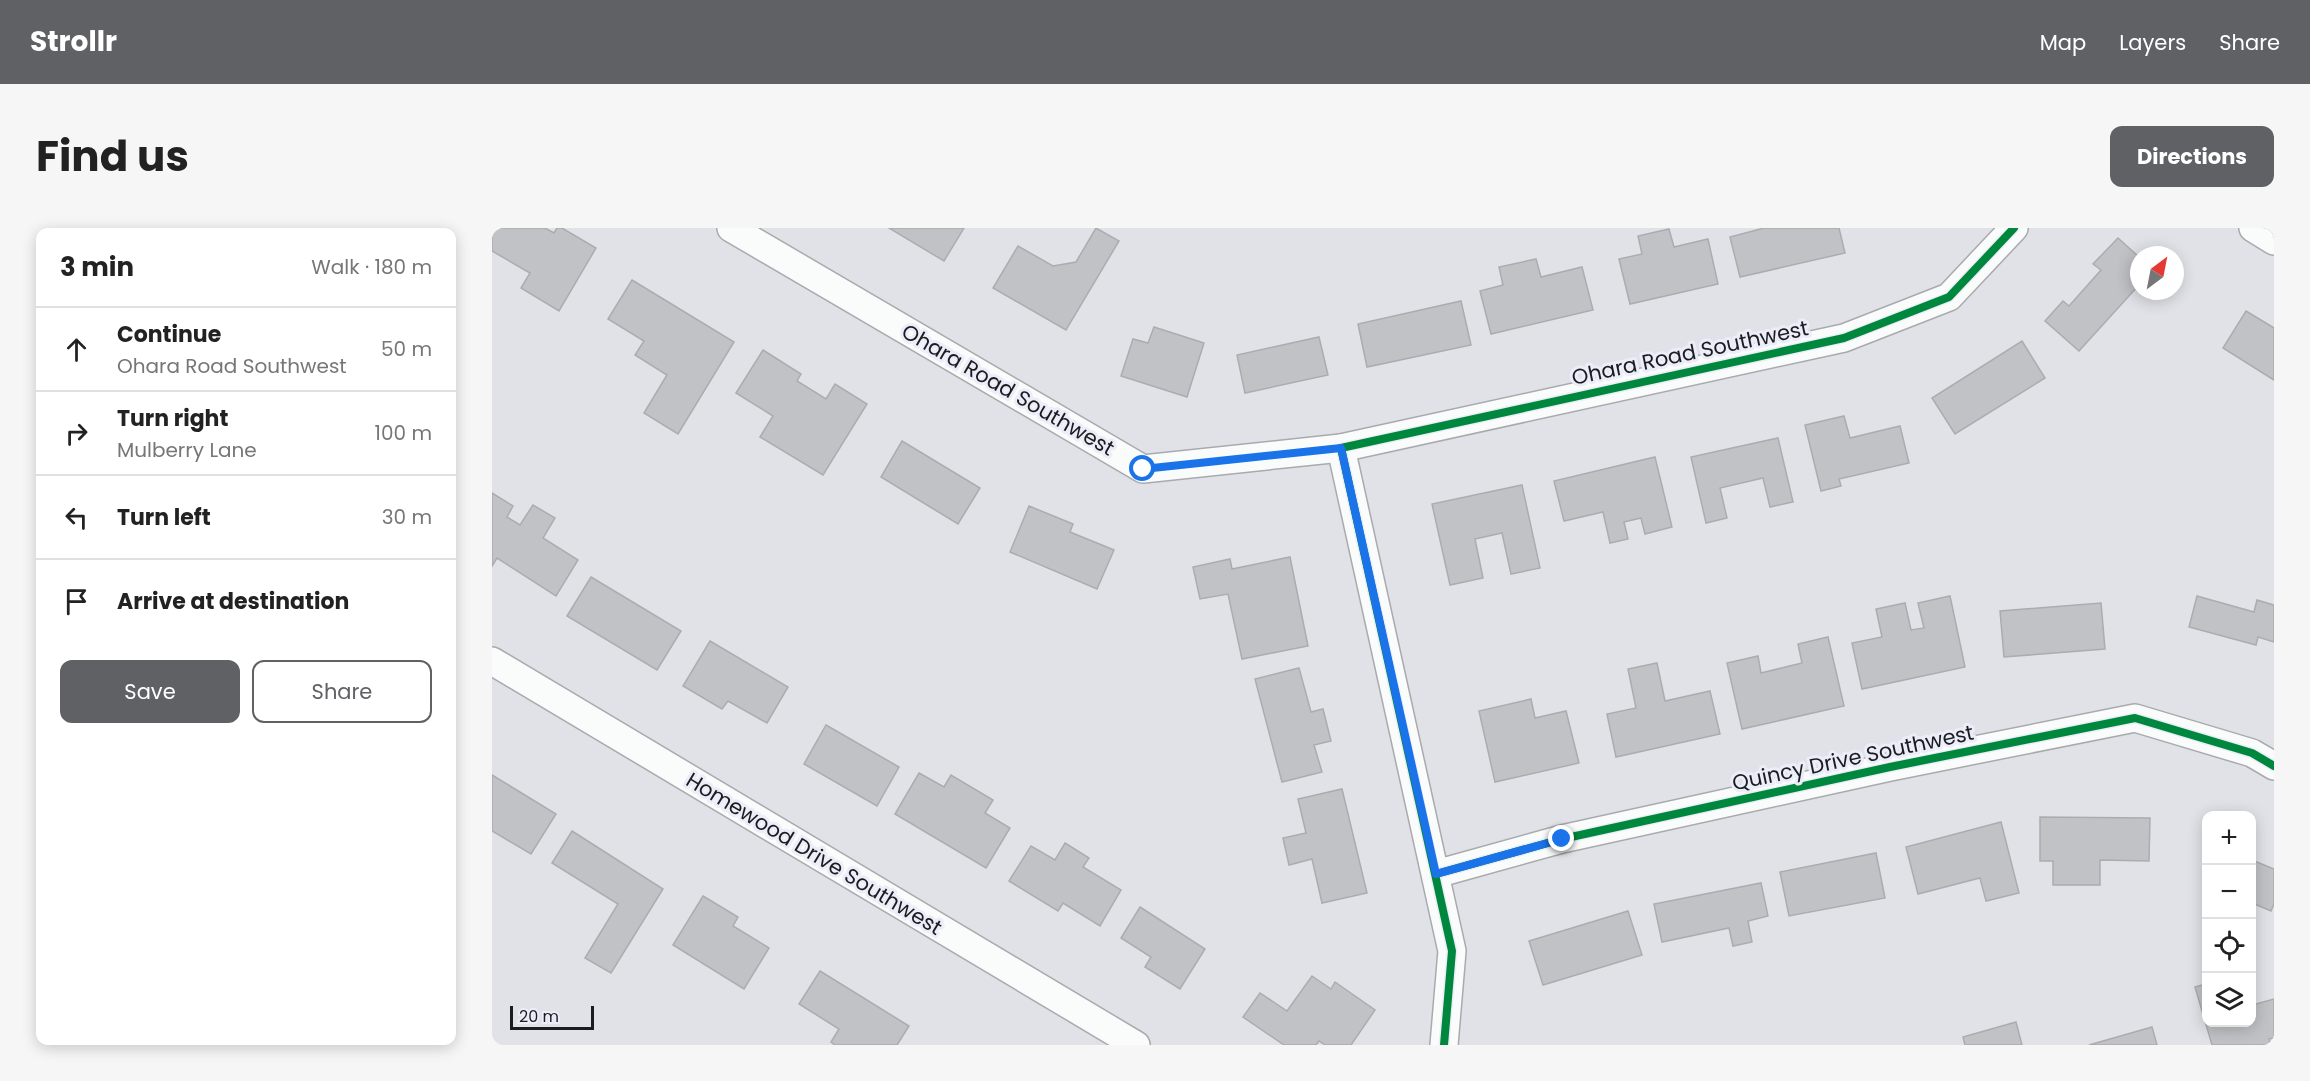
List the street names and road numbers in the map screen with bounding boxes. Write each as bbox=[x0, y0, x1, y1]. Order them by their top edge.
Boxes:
street label: Ohara Road Southwest bbox=[1569, 313, 1811, 392]
street label: Ohara Road Southwest bbox=[897, 317, 1120, 462]
street label: Quincy Drive Southwest bbox=[1729, 718, 1976, 797]
street label: Homewood Drive Southwest bbox=[681, 765, 948, 942]

